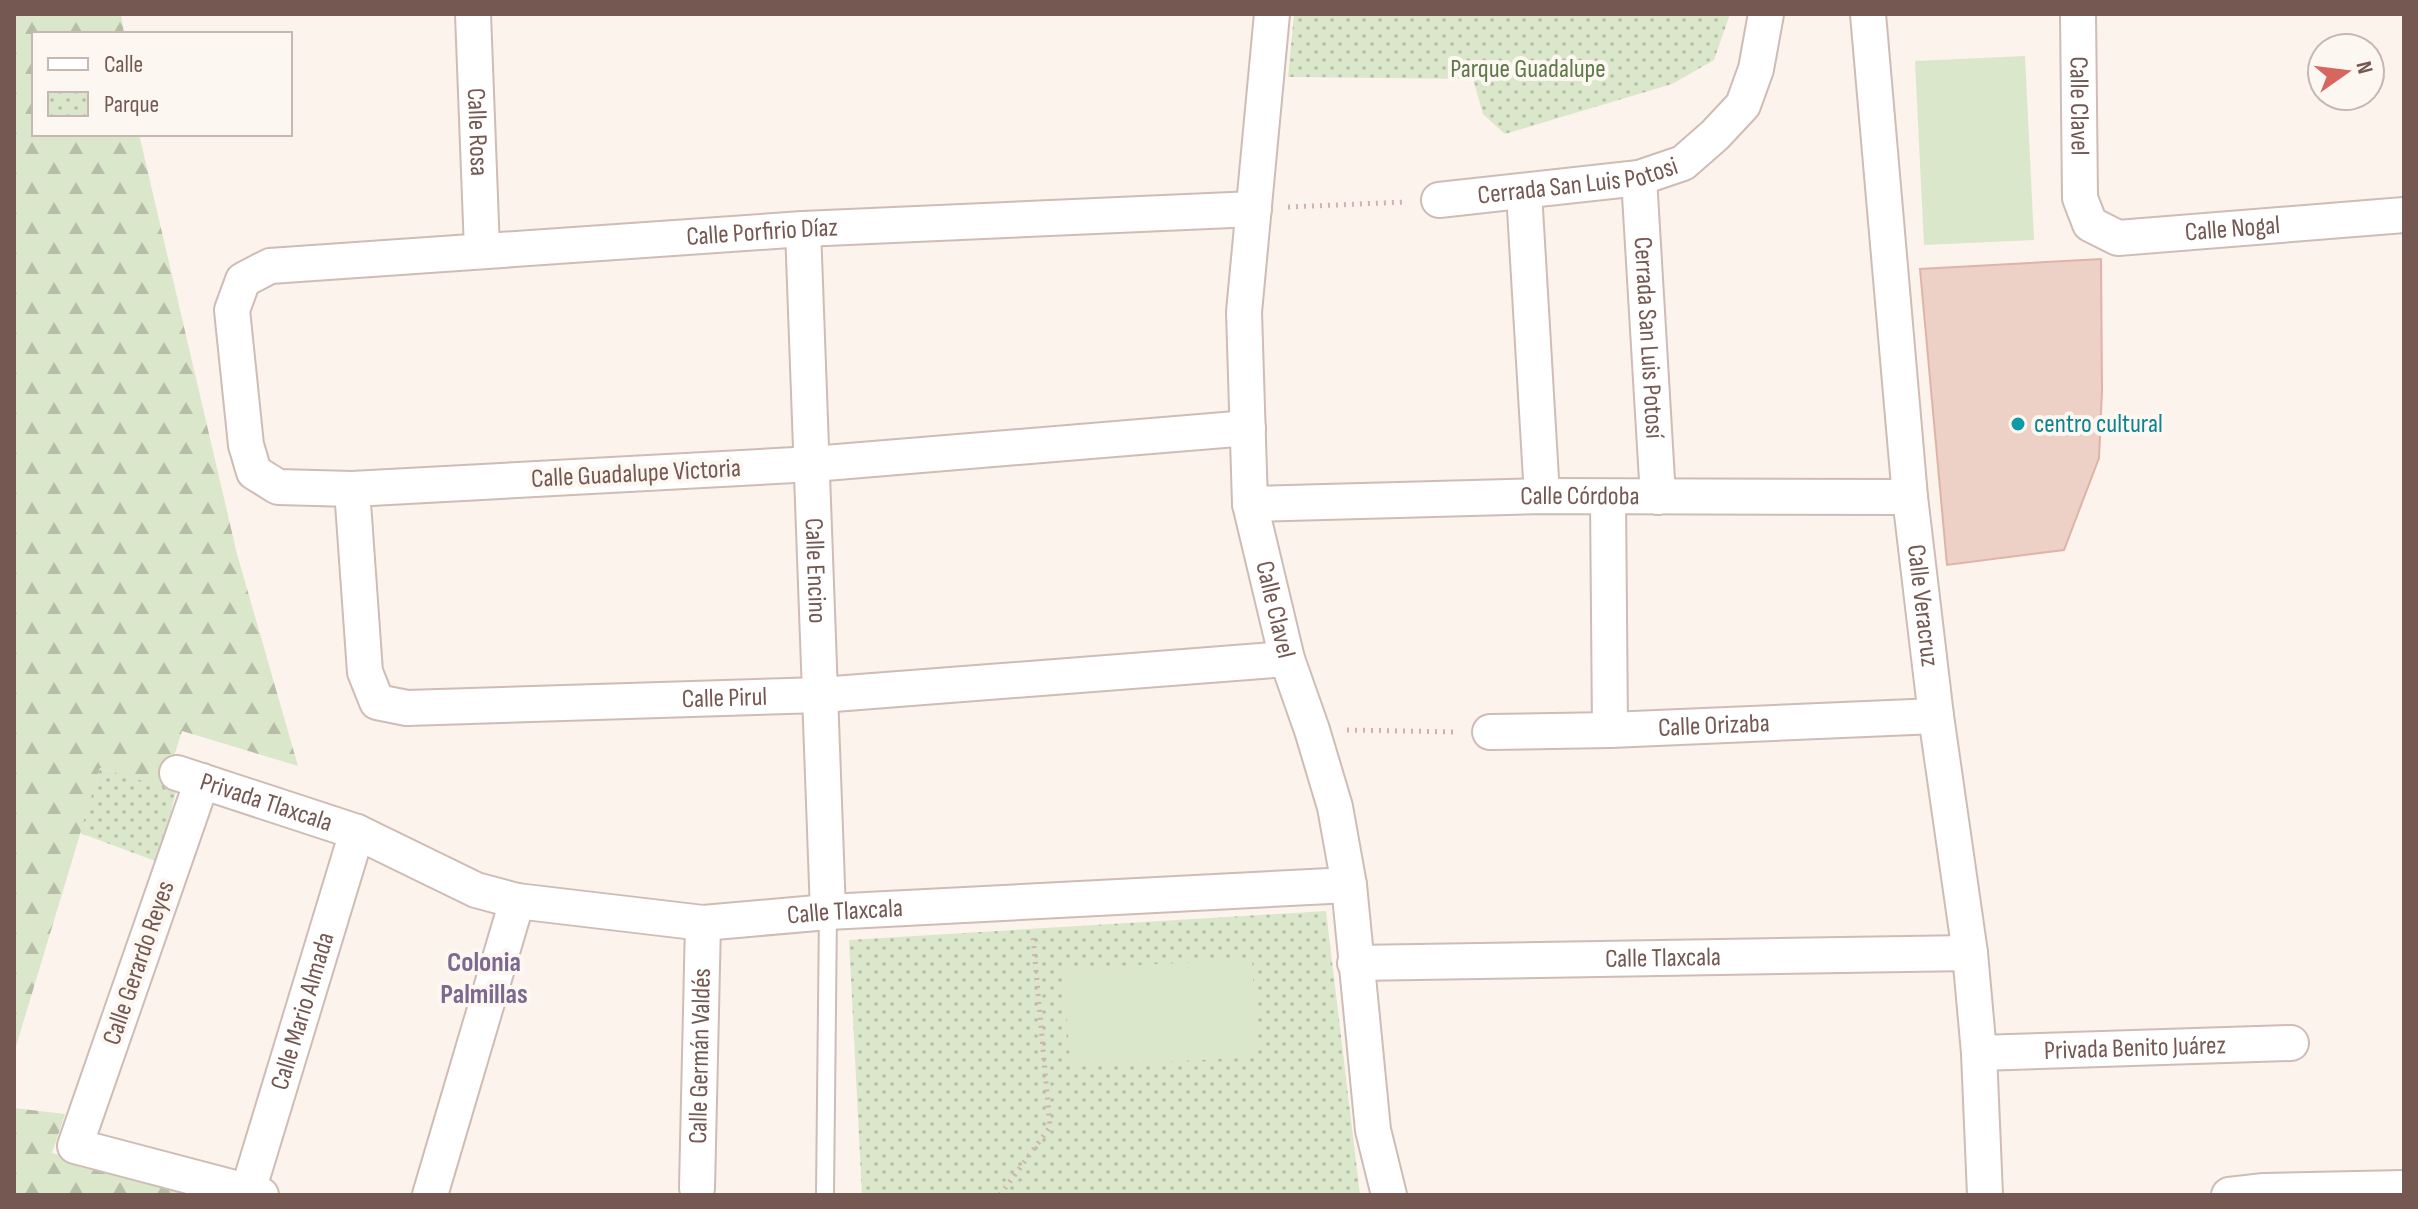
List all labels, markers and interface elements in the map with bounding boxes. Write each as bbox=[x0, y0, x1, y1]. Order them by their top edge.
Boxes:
legend bbox=[32, 32, 292, 136]
north arrow bbox=[2306, 32, 2386, 112]
text: Calle bbox=[104, 50, 143, 79]
park label: Parque Guadalupe bbox=[1450, 54, 1606, 85]
street label: Calle Clavel bbox=[2063, 56, 2095, 156]
text: N bbox=[2349, 59, 2378, 76]
street label: Calle Rosa bbox=[460, 87, 495, 177]
text: Parque bbox=[104, 90, 159, 119]
street label: Cerrada San Luis Potosi bbox=[1476, 150, 1682, 211]
street label: Calle Nogal bbox=[2184, 210, 2281, 248]
street label: Calle Porfirio Díaz bbox=[685, 212, 838, 253]
street label: Cerrada San Luis Potosí bbox=[1627, 236, 1670, 440]
place label: centro cultural bbox=[2034, 409, 2163, 440]
marker: centro cultural bbox=[2009, 415, 2027, 433]
street label: Calle Guadalupe Victoria bbox=[530, 453, 742, 495]
street label: Calle Córdoba bbox=[1520, 480, 1639, 512]
street label: Calle Encino bbox=[798, 517, 833, 624]
street label: Calle Veracruz bbox=[1900, 543, 1946, 668]
street label: Calle Clavel bbox=[1249, 558, 1302, 661]
street label: Calle Pirul bbox=[681, 681, 768, 715]
street label: Calle Orizaba bbox=[1657, 708, 1770, 743]
street label: Privada Tlaxcala bbox=[196, 766, 336, 838]
street label: Calle Gerardo Reyes bbox=[96, 877, 182, 1049]
street label: Calle Tlaxcala bbox=[786, 893, 904, 931]
street label: Calle Mario Almada bbox=[264, 929, 341, 1094]
street label: Calle Tlaxcala bbox=[1605, 942, 1721, 974]
district label: Colonia Palmillas bbox=[440, 946, 528, 1011]
street label: Calle Germán Valdés bbox=[683, 968, 717, 1144]
street label: Privada Benito Juárez bbox=[2044, 1030, 2226, 1066]

